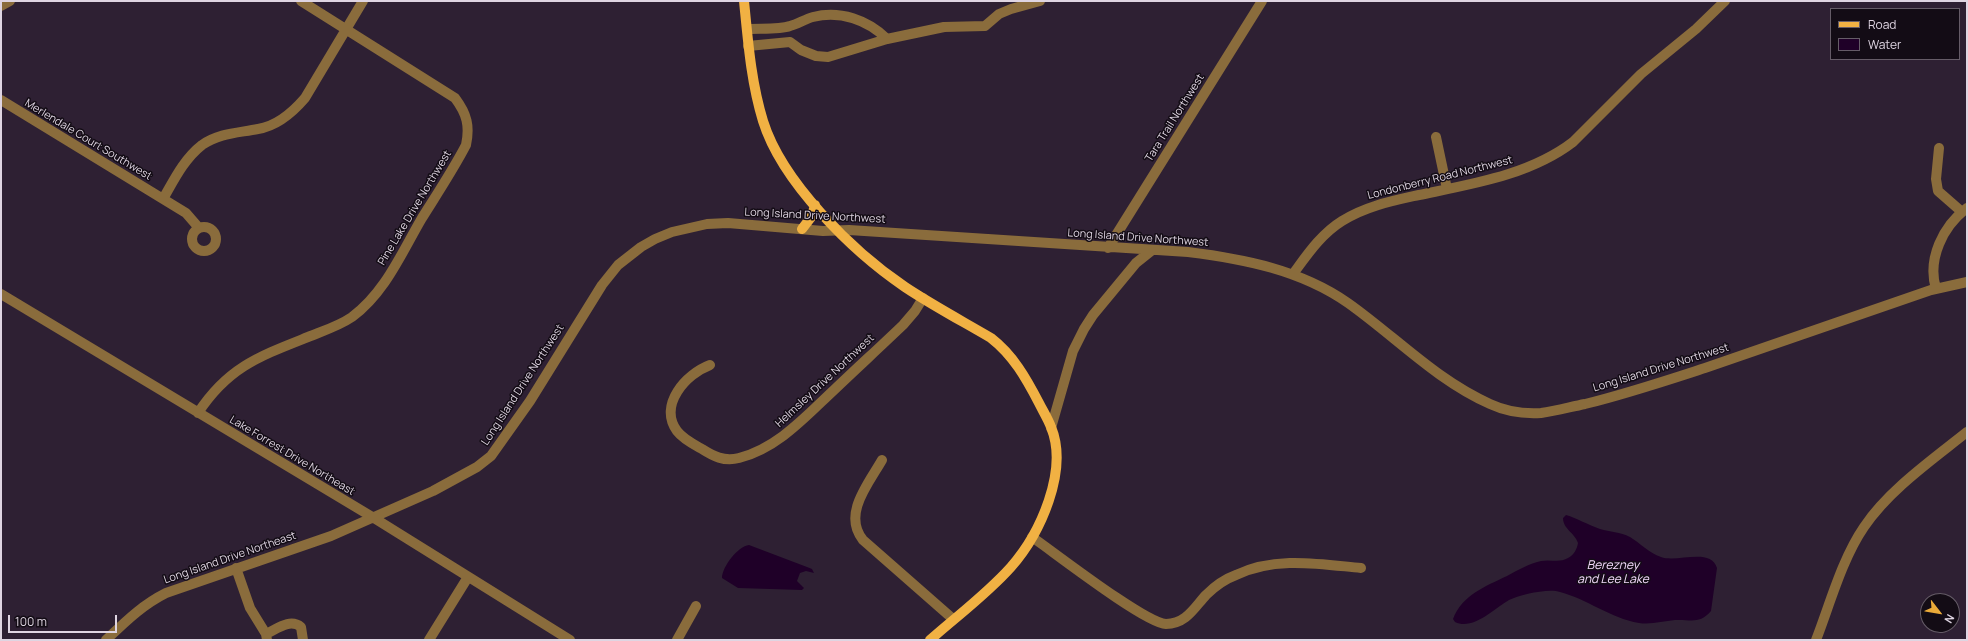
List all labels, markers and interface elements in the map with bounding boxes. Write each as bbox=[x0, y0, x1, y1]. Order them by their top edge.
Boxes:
legend bbox=[1830, 8, 1960, 60]
text: Road bbox=[1868, 16, 1896, 33]
text: Water bbox=[1868, 36, 1901, 53]
street label: Tara Trail Northwest bbox=[1143, 72, 1207, 164]
street label: Merlendale Court Southwest bbox=[22, 97, 154, 183]
street label: Pine Lake Drive Northwest bbox=[375, 148, 455, 268]
street label: Londonberry Road Northwest bbox=[1366, 154, 1514, 202]
street label: Long Island Drive Northwest bbox=[744, 206, 886, 226]
street label: Long Island Drive Northwest bbox=[1067, 226, 1209, 250]
street label: Long Island Drive Northwest bbox=[479, 322, 567, 448]
street label: Helmsley Drive Northwest bbox=[773, 332, 877, 430]
street label: Long Island Drive Northwest bbox=[1592, 341, 1730, 395]
street label: Lake Forrest Drive Northeast bbox=[227, 413, 357, 499]
street label: Long Island Drive Northeast bbox=[162, 529, 298, 587]
water label: Berezney and Lee Lake bbox=[1577, 559, 1649, 587]
north arrow bbox=[1920, 593, 1960, 633]
scale bar bbox=[10, 607, 119, 633]
text: N bbox=[1941, 612, 1958, 626]
text: 100 m bbox=[15, 613, 47, 630]

